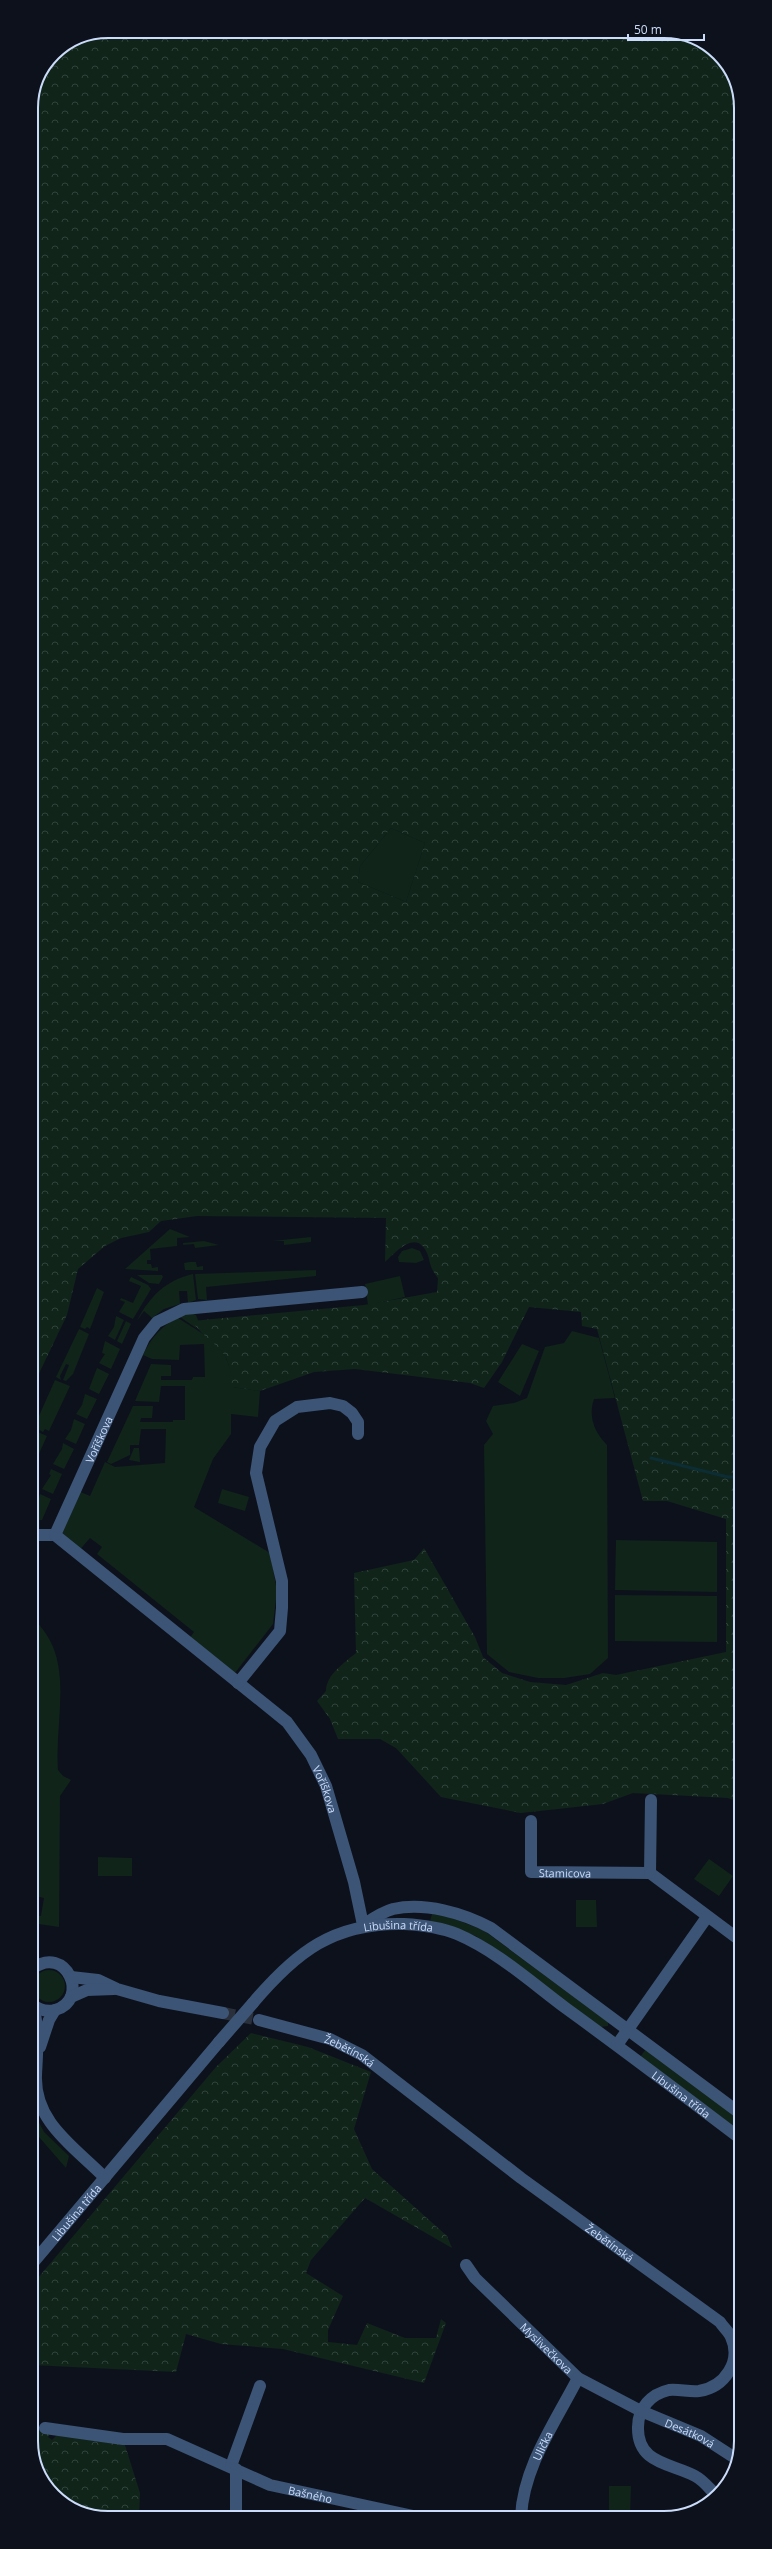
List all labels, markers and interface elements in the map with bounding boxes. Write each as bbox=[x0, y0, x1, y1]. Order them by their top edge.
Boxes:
scale bar bbox=[628, 16, 704, 42]
text: 50 m bbox=[634, 21, 662, 38]
street label: Voříškova bbox=[81, 1414, 115, 1465]
street label: Voříškova bbox=[310, 1763, 341, 1815]
street label: Stamicova bbox=[539, 1865, 591, 1880]
street label: Libušina třída bbox=[362, 1916, 434, 1935]
street label: Žebětínská bbox=[323, 2030, 378, 2070]
street label: Libušina třída bbox=[649, 2067, 714, 2121]
street label: Libušina třída bbox=[48, 2180, 104, 2244]
street label: Žebětínská bbox=[583, 2220, 637, 2265]
street label: Myslivečkova bbox=[518, 2319, 576, 2377]
street label: Desátková bbox=[663, 2414, 718, 2451]
street label: Ulička bbox=[528, 2428, 555, 2462]
street label: Bašného bbox=[287, 2482, 334, 2506]

